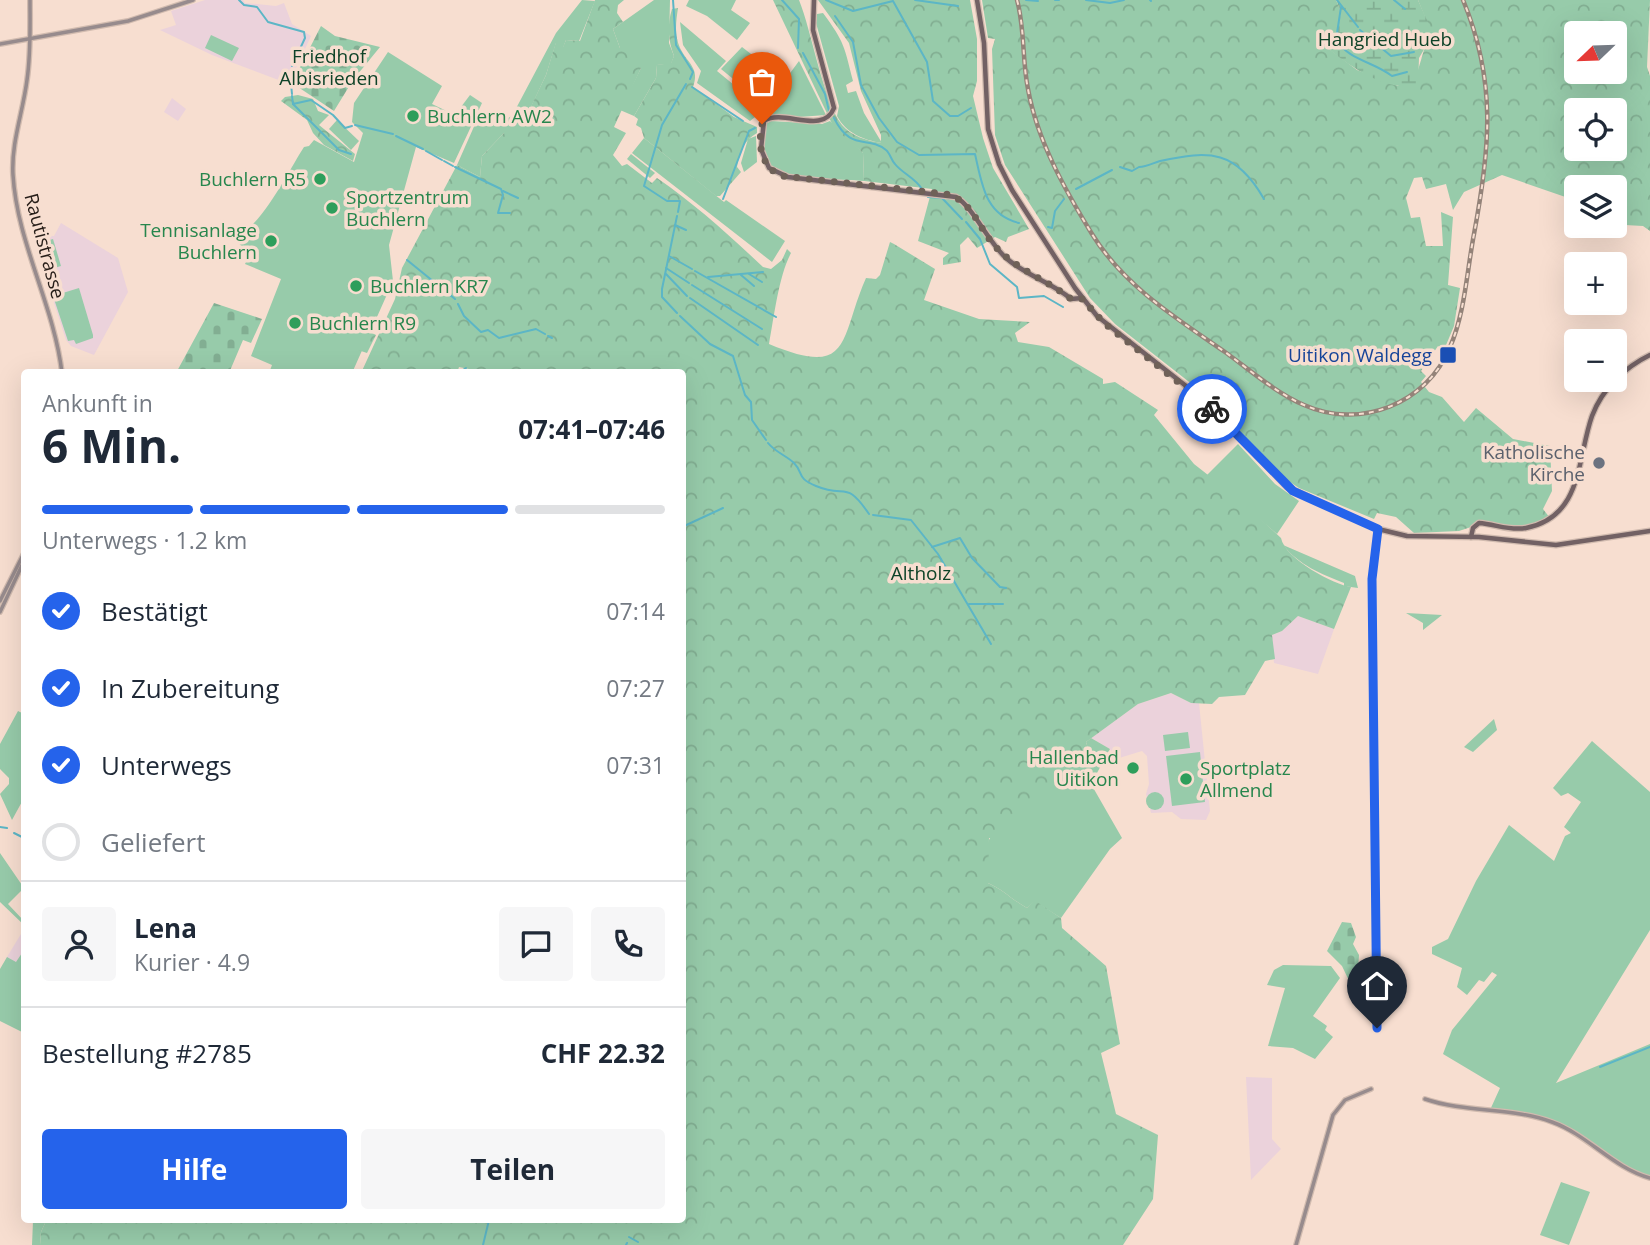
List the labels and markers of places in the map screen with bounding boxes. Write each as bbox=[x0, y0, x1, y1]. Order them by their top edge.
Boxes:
pin bbox=[732, 52, 792, 124]
place label: Buchlern AW2 bbox=[427, 103, 552, 129]
marker: Buchlern AW2 bbox=[405, 108, 421, 124]
place label: Buchlern R5 bbox=[199, 166, 306, 192]
marker: Buchlern R5 bbox=[312, 171, 328, 187]
place label: Sportzentrum Buchlern bbox=[346, 184, 469, 232]
marker: Sportzentrum Buchlern bbox=[324, 200, 340, 216]
place label: Tennisanlage Buchlern bbox=[140, 217, 257, 265]
marker: Tennisanlage Buchlern bbox=[263, 233, 279, 249]
place label: Buchlern KR7 bbox=[370, 273, 489, 299]
marker: Buchlern KR7 bbox=[348, 278, 364, 294]
place label: Buchlern R9 bbox=[309, 310, 416, 336]
marker: Buchlern R9 bbox=[287, 315, 303, 331]
place label: Uitikon Waldegg bbox=[1288, 342, 1432, 368]
marker: Uitikon Waldegg bbox=[1438, 345, 1458, 365]
place label: Katholische Kirche bbox=[1483, 439, 1585, 487]
marker: Katholische Kirche bbox=[1591, 455, 1607, 471]
place label: Hallenbad Uitikon bbox=[1029, 744, 1119, 792]
place label: Sportplatz Allmend bbox=[1200, 755, 1291, 803]
marker: Hallenbad Uitikon bbox=[1125, 760, 1141, 776]
marker: Sportplatz Allmend bbox=[1178, 771, 1194, 787]
pin bbox=[1347, 956, 1407, 1028]

